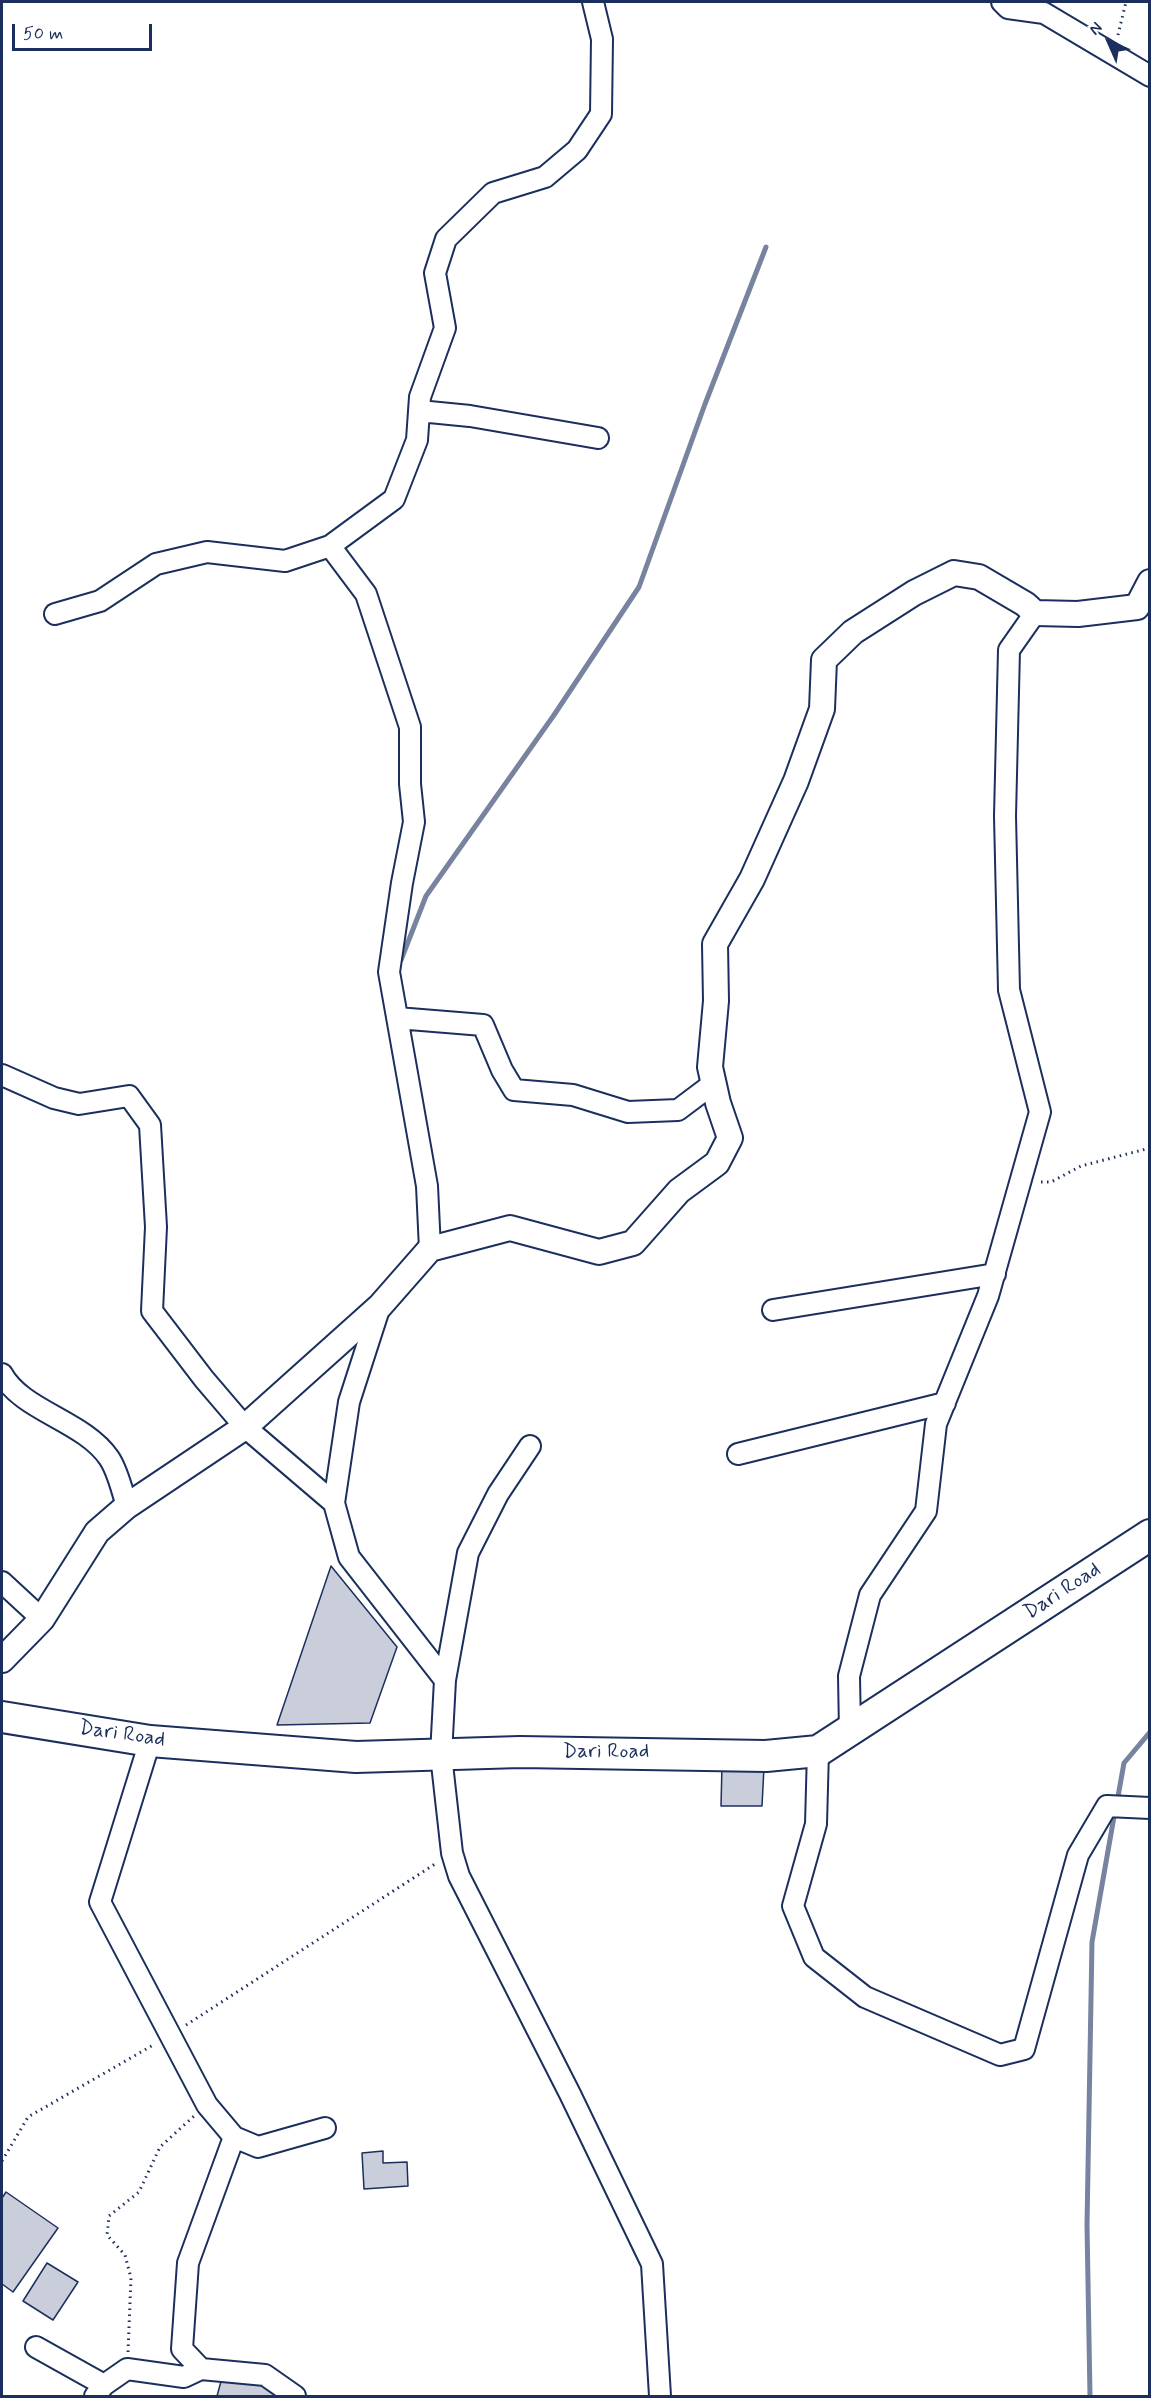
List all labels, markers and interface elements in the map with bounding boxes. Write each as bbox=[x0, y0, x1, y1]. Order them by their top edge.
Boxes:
scale bar bbox=[15, 12, 154, 50]
north arrow bbox=[1079, 12, 1139, 72]
text: N bbox=[1085, 18, 1107, 40]
text: 50 m bbox=[23, 22, 63, 46]
street label: Dari Road bbox=[1020, 1558, 1106, 1626]
street label: Dari Road bbox=[77, 1716, 167, 1754]
street label: Dari Road bbox=[563, 1740, 649, 1766]

